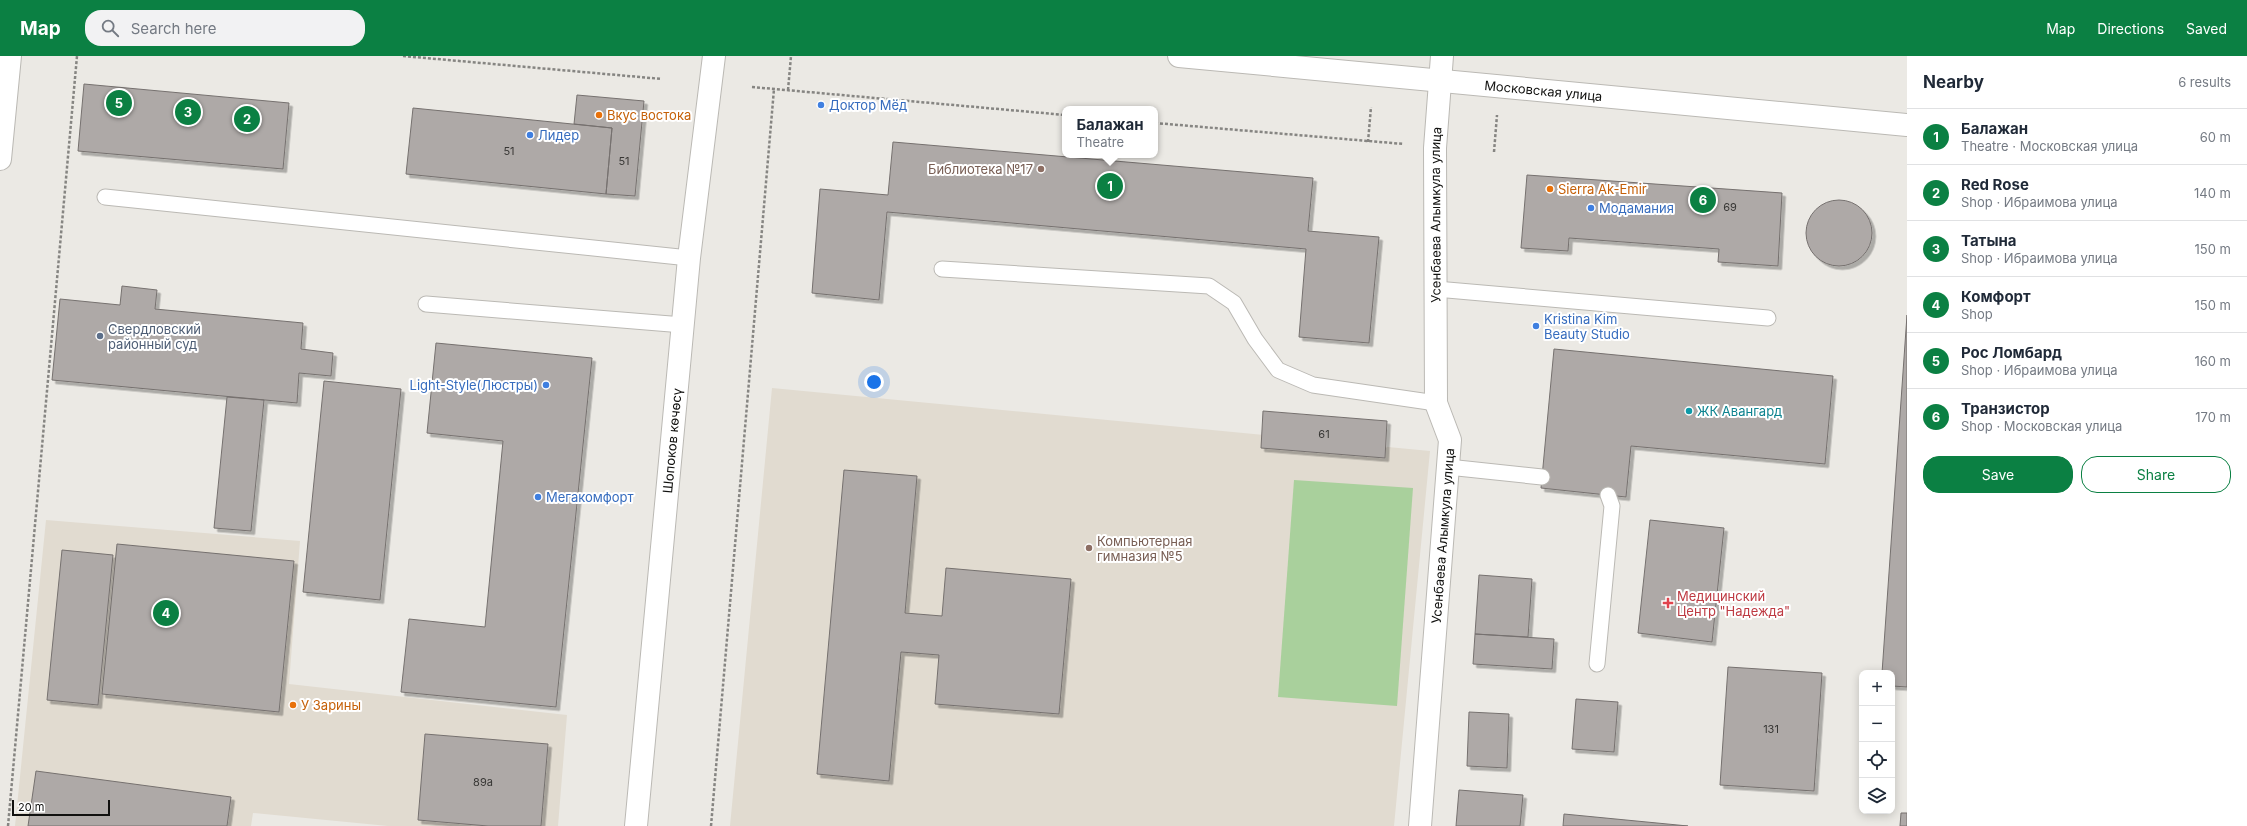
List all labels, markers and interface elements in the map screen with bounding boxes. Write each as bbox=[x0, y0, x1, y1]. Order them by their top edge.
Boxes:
search box bbox=[85, 10, 365, 46]
text: Map bbox=[20, 17, 61, 40]
icon: search bbox=[99, 17, 121, 39]
text: Search here bbox=[131, 19, 216, 38]
text: Map bbox=[2046, 20, 2075, 37]
text: Directions bbox=[2097, 20, 2164, 37]
text: Saved bbox=[2186, 20, 2227, 37]
text: Nearby bbox=[1923, 72, 1984, 92]
text: 6 results bbox=[2178, 74, 2231, 90]
street label: Московская улица bbox=[1484, 77, 1603, 104]
pin: 5 bbox=[106, 88, 132, 118]
pin: 3 bbox=[175, 97, 201, 127]
place label: Доктор Мёд bbox=[829, 97, 907, 113]
marker: Доктор Мёд bbox=[816, 100, 826, 110]
pin: 2 bbox=[234, 104, 260, 134]
popup bbox=[1062, 106, 1158, 158]
place label: Вкус востока bbox=[607, 107, 691, 123]
marker: Вкус востока bbox=[594, 110, 604, 120]
text: Балажан bbox=[1076, 115, 1144, 134]
text: Балажан bbox=[1961, 119, 2028, 138]
street label: Усенбаева Алымкула улица bbox=[1427, 126, 1445, 303]
place label: Лидер bbox=[538, 127, 579, 143]
text: 1 bbox=[1933, 129, 1939, 145]
text: 60 m bbox=[2200, 129, 2231, 145]
marker: Лидер bbox=[525, 130, 535, 140]
text: Theatre bbox=[1076, 134, 1124, 150]
text: Theatre · Московская улица bbox=[1961, 138, 2138, 154]
house number: 51 bbox=[503, 144, 515, 158]
house number: 51 bbox=[618, 154, 630, 168]
place label: Библиотека №17 bbox=[928, 161, 1033, 177]
marker: Библиотека №17 bbox=[1036, 164, 1046, 174]
pin: 1 bbox=[1097, 171, 1123, 201]
text: Red Rose bbox=[1961, 175, 2029, 194]
place label: Sierra Ak-Emir bbox=[1558, 181, 1647, 197]
marker: Sierra Ak-Emir bbox=[1545, 184, 1555, 194]
pin: 6 bbox=[1690, 185, 1716, 215]
text: 2 bbox=[1932, 185, 1940, 201]
text: 140 m bbox=[2194, 185, 2231, 201]
text: Shop · Ибраимова улица bbox=[1961, 194, 2117, 210]
place label: Модамания bbox=[1599, 200, 1674, 216]
house number: 69 bbox=[1723, 200, 1737, 214]
marker: Модамания bbox=[1586, 203, 1596, 213]
text: Татына bbox=[1961, 231, 2017, 250]
text: 3 bbox=[1932, 241, 1940, 257]
text: 150 m bbox=[2195, 241, 2231, 257]
text: Shop · Ибраимова улица bbox=[1961, 250, 2117, 266]
text: Комфорт bbox=[1961, 287, 2031, 306]
text: 4 bbox=[1932, 297, 1940, 313]
text: 150 m bbox=[2195, 297, 2231, 313]
text: Shop bbox=[1961, 306, 1993, 322]
place label: Kristina Kim Beauty Studio bbox=[1544, 311, 1630, 342]
place label: Свердловский районный суд bbox=[108, 321, 201, 352]
marker: Kristina Kim Beauty Studio bbox=[1531, 321, 1541, 331]
marker: Свердловский районный суд bbox=[95, 331, 105, 341]
text: Рос Ломбард bbox=[1961, 343, 2062, 362]
text: 5 bbox=[1932, 353, 1940, 369]
text: 160 m bbox=[2194, 353, 2231, 369]
text: Shop · Ибраимова улица bbox=[1961, 362, 2117, 378]
your location bbox=[864, 372, 884, 392]
place label: Light-Style(Люстры) bbox=[410, 377, 538, 393]
marker: Light-Style(Люстры) bbox=[541, 380, 551, 390]
street label: Шопоков көчөсү bbox=[659, 387, 685, 494]
text: Транзистор bbox=[1961, 399, 2050, 418]
place label: ЖК Авангард bbox=[1697, 403, 1782, 419]
marker: ЖК Авангард bbox=[1684, 406, 1694, 416]
text: 6 bbox=[1932, 409, 1940, 425]
text: 170 m bbox=[2195, 409, 2231, 425]
text: Shop · Московская улица bbox=[1961, 418, 2122, 434]
house number: 61 bbox=[1318, 427, 1330, 441]
street label: Усенбаева Алымкула улица bbox=[1428, 447, 1457, 624]
button: Save bbox=[1923, 456, 2073, 493]
button: Share bbox=[2081, 456, 2231, 493]
place label: Мегакомфорт bbox=[546, 489, 634, 505]
marker: Мегакомфорт bbox=[533, 492, 543, 502]
place label: Компьютерная гимназия №5 bbox=[1097, 533, 1192, 564]
marker: Компьютерная гимназия №5 bbox=[1084, 543, 1094, 553]
place label: Медицинский Центр "Надежда" bbox=[1677, 588, 1790, 619]
marker: Медицинский Центр "Надежда" bbox=[1662, 597, 1674, 609]
pin: 4 bbox=[153, 598, 179, 628]
map controls bbox=[1859, 670, 1895, 814]
button: + bbox=[1859, 670, 1895, 706]
place label: У Зарины bbox=[301, 697, 361, 713]
marker: У Зарины bbox=[288, 700, 298, 710]
button: − bbox=[1859, 706, 1895, 742]
house number: 131 bbox=[1763, 722, 1779, 736]
button: locate bbox=[1859, 742, 1895, 778]
house number: 89a bbox=[473, 775, 493, 789]
button: layers bbox=[1859, 778, 1895, 814]
scale bar bbox=[12, 798, 110, 817]
text: 20 m bbox=[18, 800, 44, 814]

